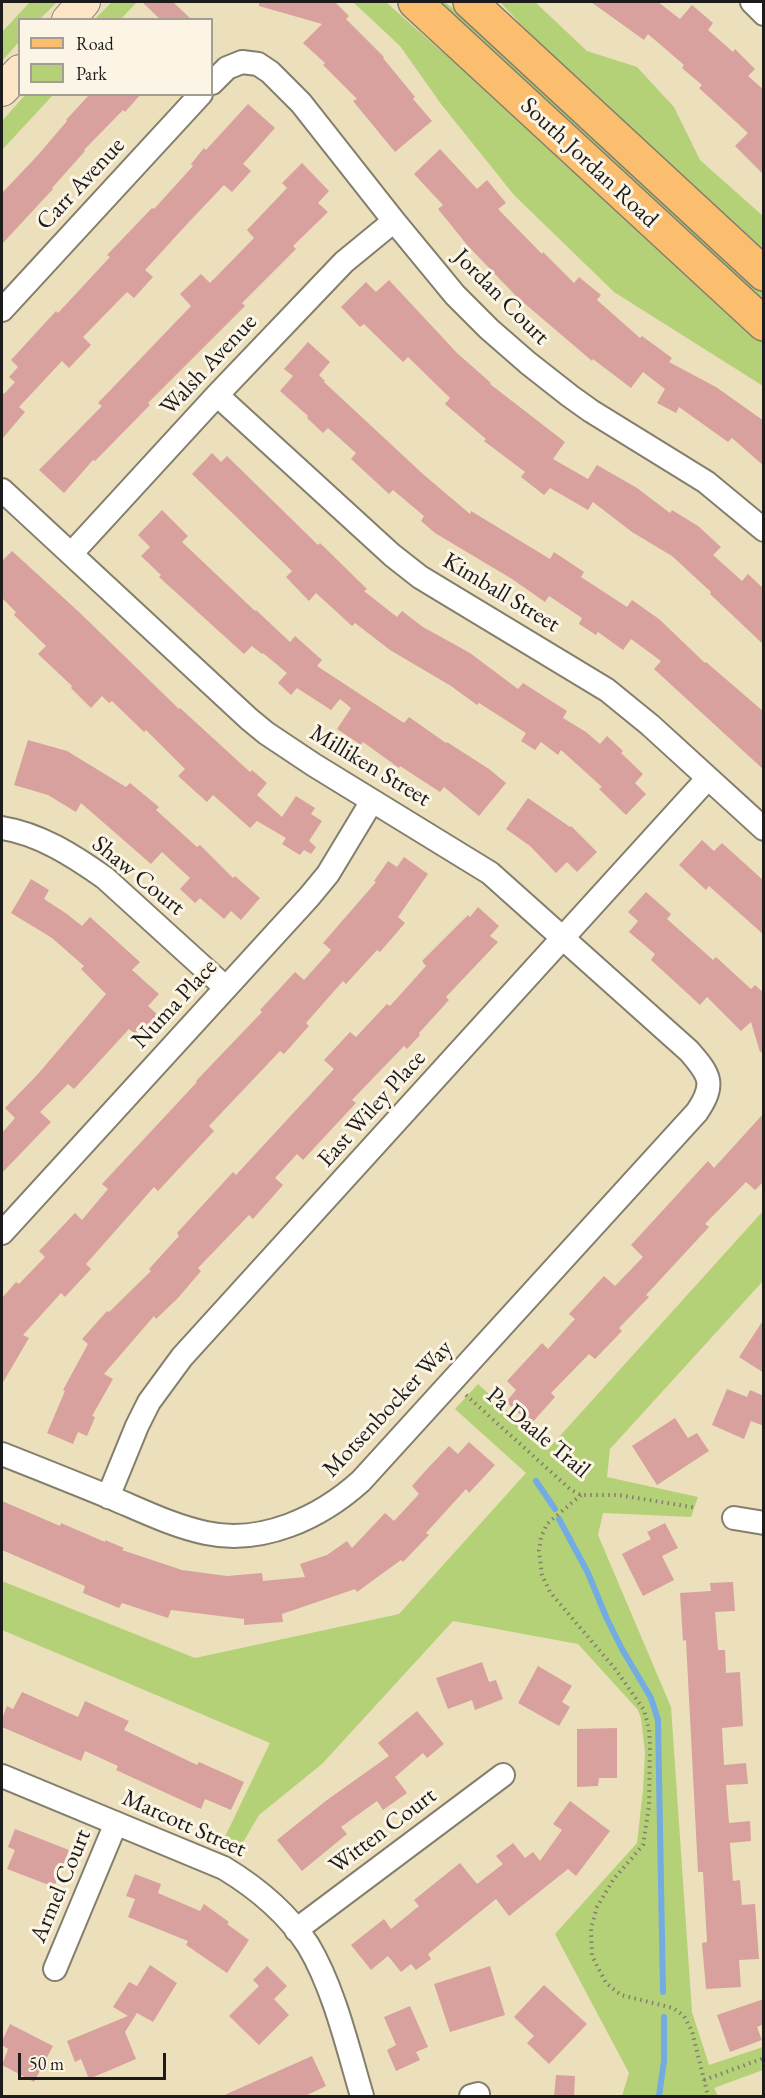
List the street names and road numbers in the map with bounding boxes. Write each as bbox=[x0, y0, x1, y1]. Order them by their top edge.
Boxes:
street label: South Jordan Road bbox=[514, 92, 664, 234]
street label: Carr Avenue bbox=[31, 132, 131, 236]
street label: Jordan Court bbox=[447, 243, 555, 351]
street label: Walsh Avenue bbox=[155, 308, 263, 422]
street label: Kimball Street bbox=[437, 547, 565, 639]
street label: Milliken Street bbox=[304, 719, 436, 813]
street label: Shaw Court bbox=[86, 830, 190, 922]
street label: Numa Place bbox=[126, 953, 224, 1055]
street label: East Wiley Place bbox=[312, 1045, 432, 1173]
street label: Motsenbocker Way bbox=[317, 1334, 459, 1484]
street label: Pa Daale Trail bbox=[480, 1381, 596, 1485]
street label: Witten Court bbox=[324, 1781, 442, 1881]
street label: Marcott Street bbox=[118, 1784, 250, 1864]
street label: Armel Court bbox=[24, 1825, 98, 1947]

